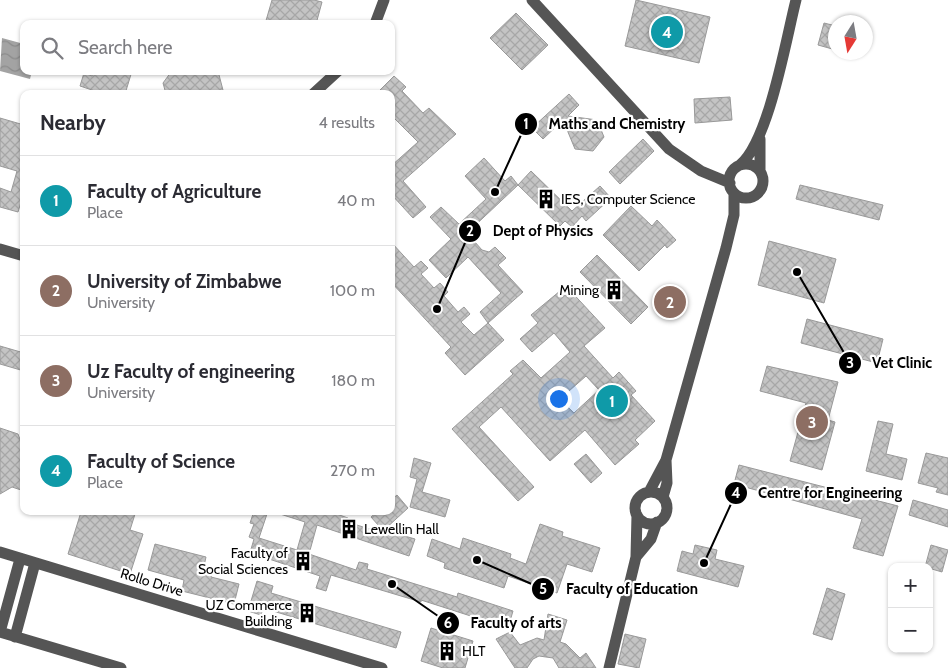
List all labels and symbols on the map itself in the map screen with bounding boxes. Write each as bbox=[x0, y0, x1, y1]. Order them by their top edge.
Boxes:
pin: 4 bbox=[651, 13, 683, 51]
north arrow bbox=[828, 15, 873, 60]
callout: Maths and Chemistry bbox=[514, 109, 696, 139]
text: 1 bbox=[523, 115, 529, 133]
text: Maths and Chemistry bbox=[549, 115, 686, 133]
building icon: IES, Computer Science bbox=[535, 188, 557, 210]
place label: IES, Computer Science bbox=[561, 190, 696, 208]
callout: Dept of Physics bbox=[458, 216, 603, 246]
text: 2 bbox=[466, 222, 474, 240]
text: Dept of Physics bbox=[493, 222, 593, 240]
building icon: Mining bbox=[603, 279, 625, 301]
place label: Mining bbox=[559, 281, 600, 299]
pin: 2 bbox=[654, 283, 686, 321]
callout: Vet Clinic bbox=[837, 348, 943, 378]
text: 3 bbox=[846, 354, 854, 372]
text: Vet Clinic bbox=[872, 354, 932, 372]
pin: 1 bbox=[596, 382, 628, 420]
your location bbox=[546, 386, 572, 412]
pin: 3 bbox=[796, 403, 828, 441]
callout: Centre for Engineering bbox=[723, 478, 912, 508]
text: 4 bbox=[731, 484, 741, 502]
text: Centre for Engineering bbox=[758, 484, 903, 502]
building icon: Lewellin Hall bbox=[338, 518, 360, 540]
place label: Lewellin Hall bbox=[364, 520, 440, 538]
place label: Faculty of Social Sciences bbox=[198, 544, 288, 578]
building icon: Faculty of Social Sciences bbox=[292, 550, 314, 572]
street label: Rollo Drive bbox=[118, 564, 186, 600]
callout: Faculty of Education bbox=[531, 574, 708, 604]
text: 5 bbox=[539, 580, 547, 598]
text: Faculty of Education bbox=[566, 580, 698, 598]
place label: UZ Commerce Building bbox=[206, 596, 293, 630]
building icon: UZ Commerce Building bbox=[296, 602, 318, 624]
callout: Faculty of arts bbox=[435, 608, 571, 638]
text: 6 bbox=[444, 614, 452, 632]
text: Faculty of arts bbox=[470, 614, 562, 632]
building icon: HLT bbox=[436, 640, 458, 662]
place label: HLT bbox=[462, 642, 486, 660]

